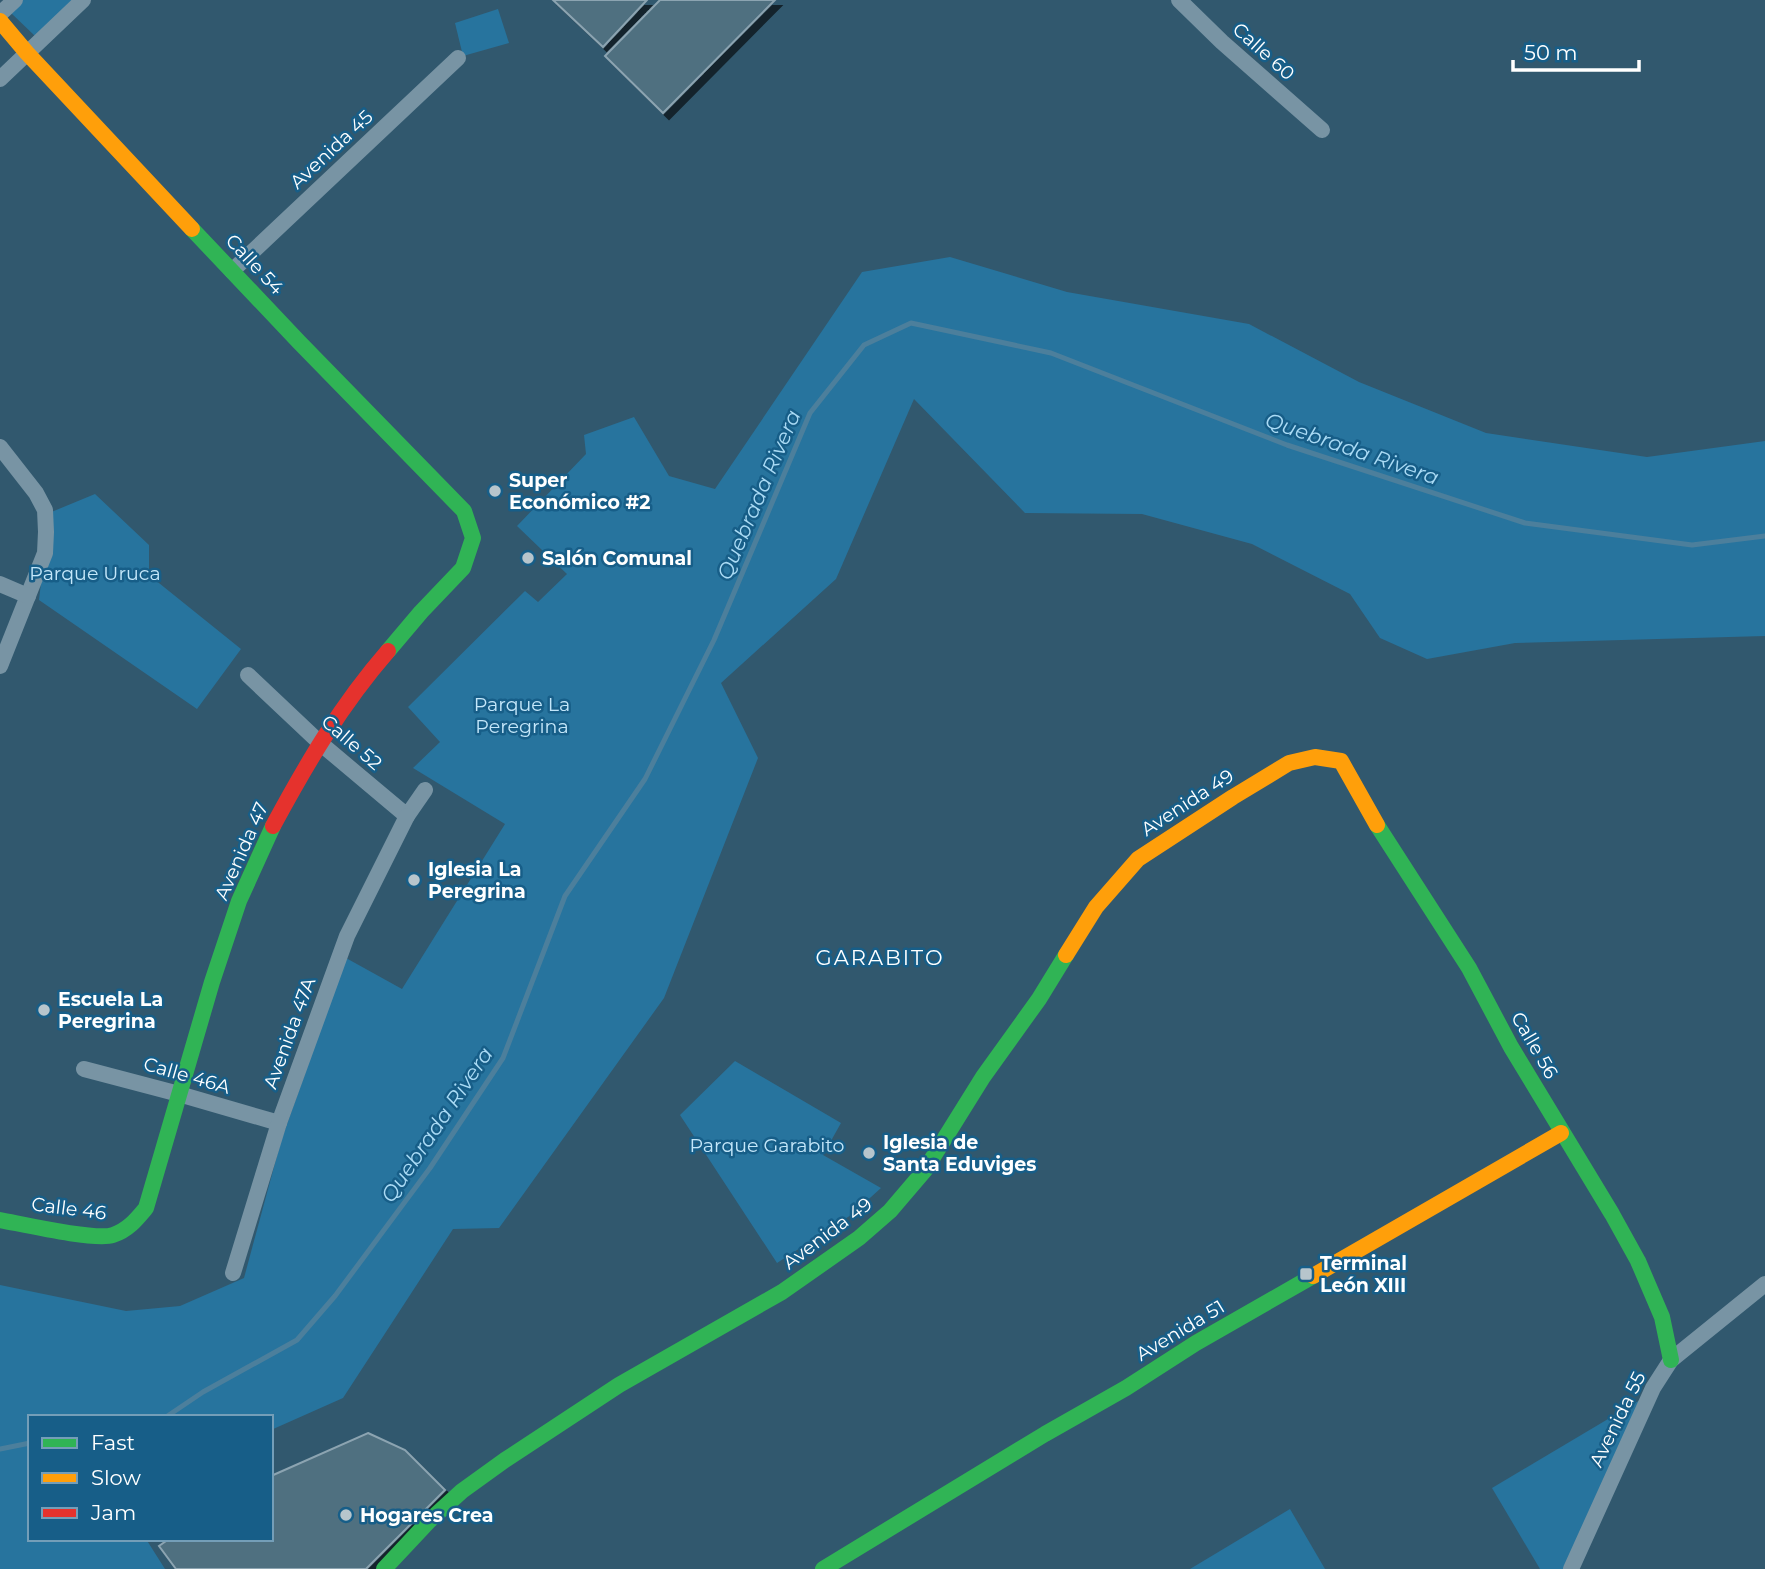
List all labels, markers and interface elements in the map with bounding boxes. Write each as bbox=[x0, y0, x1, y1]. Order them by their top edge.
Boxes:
street label: Calle 60 bbox=[1228, 18, 1299, 85]
scale bar bbox=[1513, 28, 1639, 72]
text: 50 m bbox=[1524, 40, 1578, 65]
street label: Avenida 45 bbox=[285, 105, 378, 194]
street label: Calle 54 bbox=[221, 229, 289, 300]
water label: Quebrada Rivera bbox=[711, 406, 806, 583]
water label: Quebrada Rivera bbox=[1262, 407, 1442, 490]
place label: Super Económico #2 bbox=[509, 469, 650, 514]
marker: Super Económico #2 bbox=[487, 483, 503, 499]
place label: Salón Comunal bbox=[542, 547, 692, 570]
marker: Salón Comunal bbox=[520, 550, 536, 566]
park label: Parque Uruca bbox=[29, 562, 161, 585]
park label: Parque La Peregrina bbox=[474, 693, 570, 738]
street label: Calle 52 bbox=[317, 710, 387, 775]
street label: Avenida 49 bbox=[1137, 764, 1238, 841]
street label: Avenida 47 bbox=[210, 799, 273, 904]
place label: Iglesia La Peregrina bbox=[428, 858, 526, 903]
marker: Iglesia La Peregrina bbox=[406, 872, 422, 888]
district label: GARABITO bbox=[815, 945, 945, 970]
street label: Avenida 47A bbox=[259, 974, 320, 1092]
place label: Escuela La Peregrina bbox=[58, 988, 163, 1033]
marker: Escuela La Peregrina bbox=[36, 1002, 52, 1018]
street label: Calle 56 bbox=[1506, 1008, 1563, 1083]
water label: Quebrada Rivera bbox=[375, 1042, 498, 1207]
street label: Calle 46A bbox=[141, 1052, 233, 1099]
place label: Iglesia de Santa Eduviges bbox=[883, 1131, 1036, 1176]
park label: Parque Garabito bbox=[689, 1134, 845, 1157]
marker: Iglesia de Santa Eduviges bbox=[861, 1145, 877, 1161]
street label: Calle 46 bbox=[30, 1192, 108, 1225]
street label: Avenida 49 bbox=[778, 1192, 876, 1274]
place label: Terminal León XIII bbox=[1320, 1252, 1407, 1297]
marker: Terminal León XIII bbox=[1298, 1266, 1314, 1282]
street label: Avenida 51 bbox=[1132, 1295, 1229, 1366]
street label: Avenida 55 bbox=[1585, 1368, 1650, 1471]
legend bbox=[28, 1415, 273, 1541]
text: Fast bbox=[91, 1430, 135, 1455]
text: Slow bbox=[91, 1465, 141, 1490]
text: Jam bbox=[90, 1500, 136, 1525]
place label: Hogares Crea bbox=[360, 1504, 494, 1527]
marker: Hogares Crea bbox=[338, 1507, 354, 1523]

